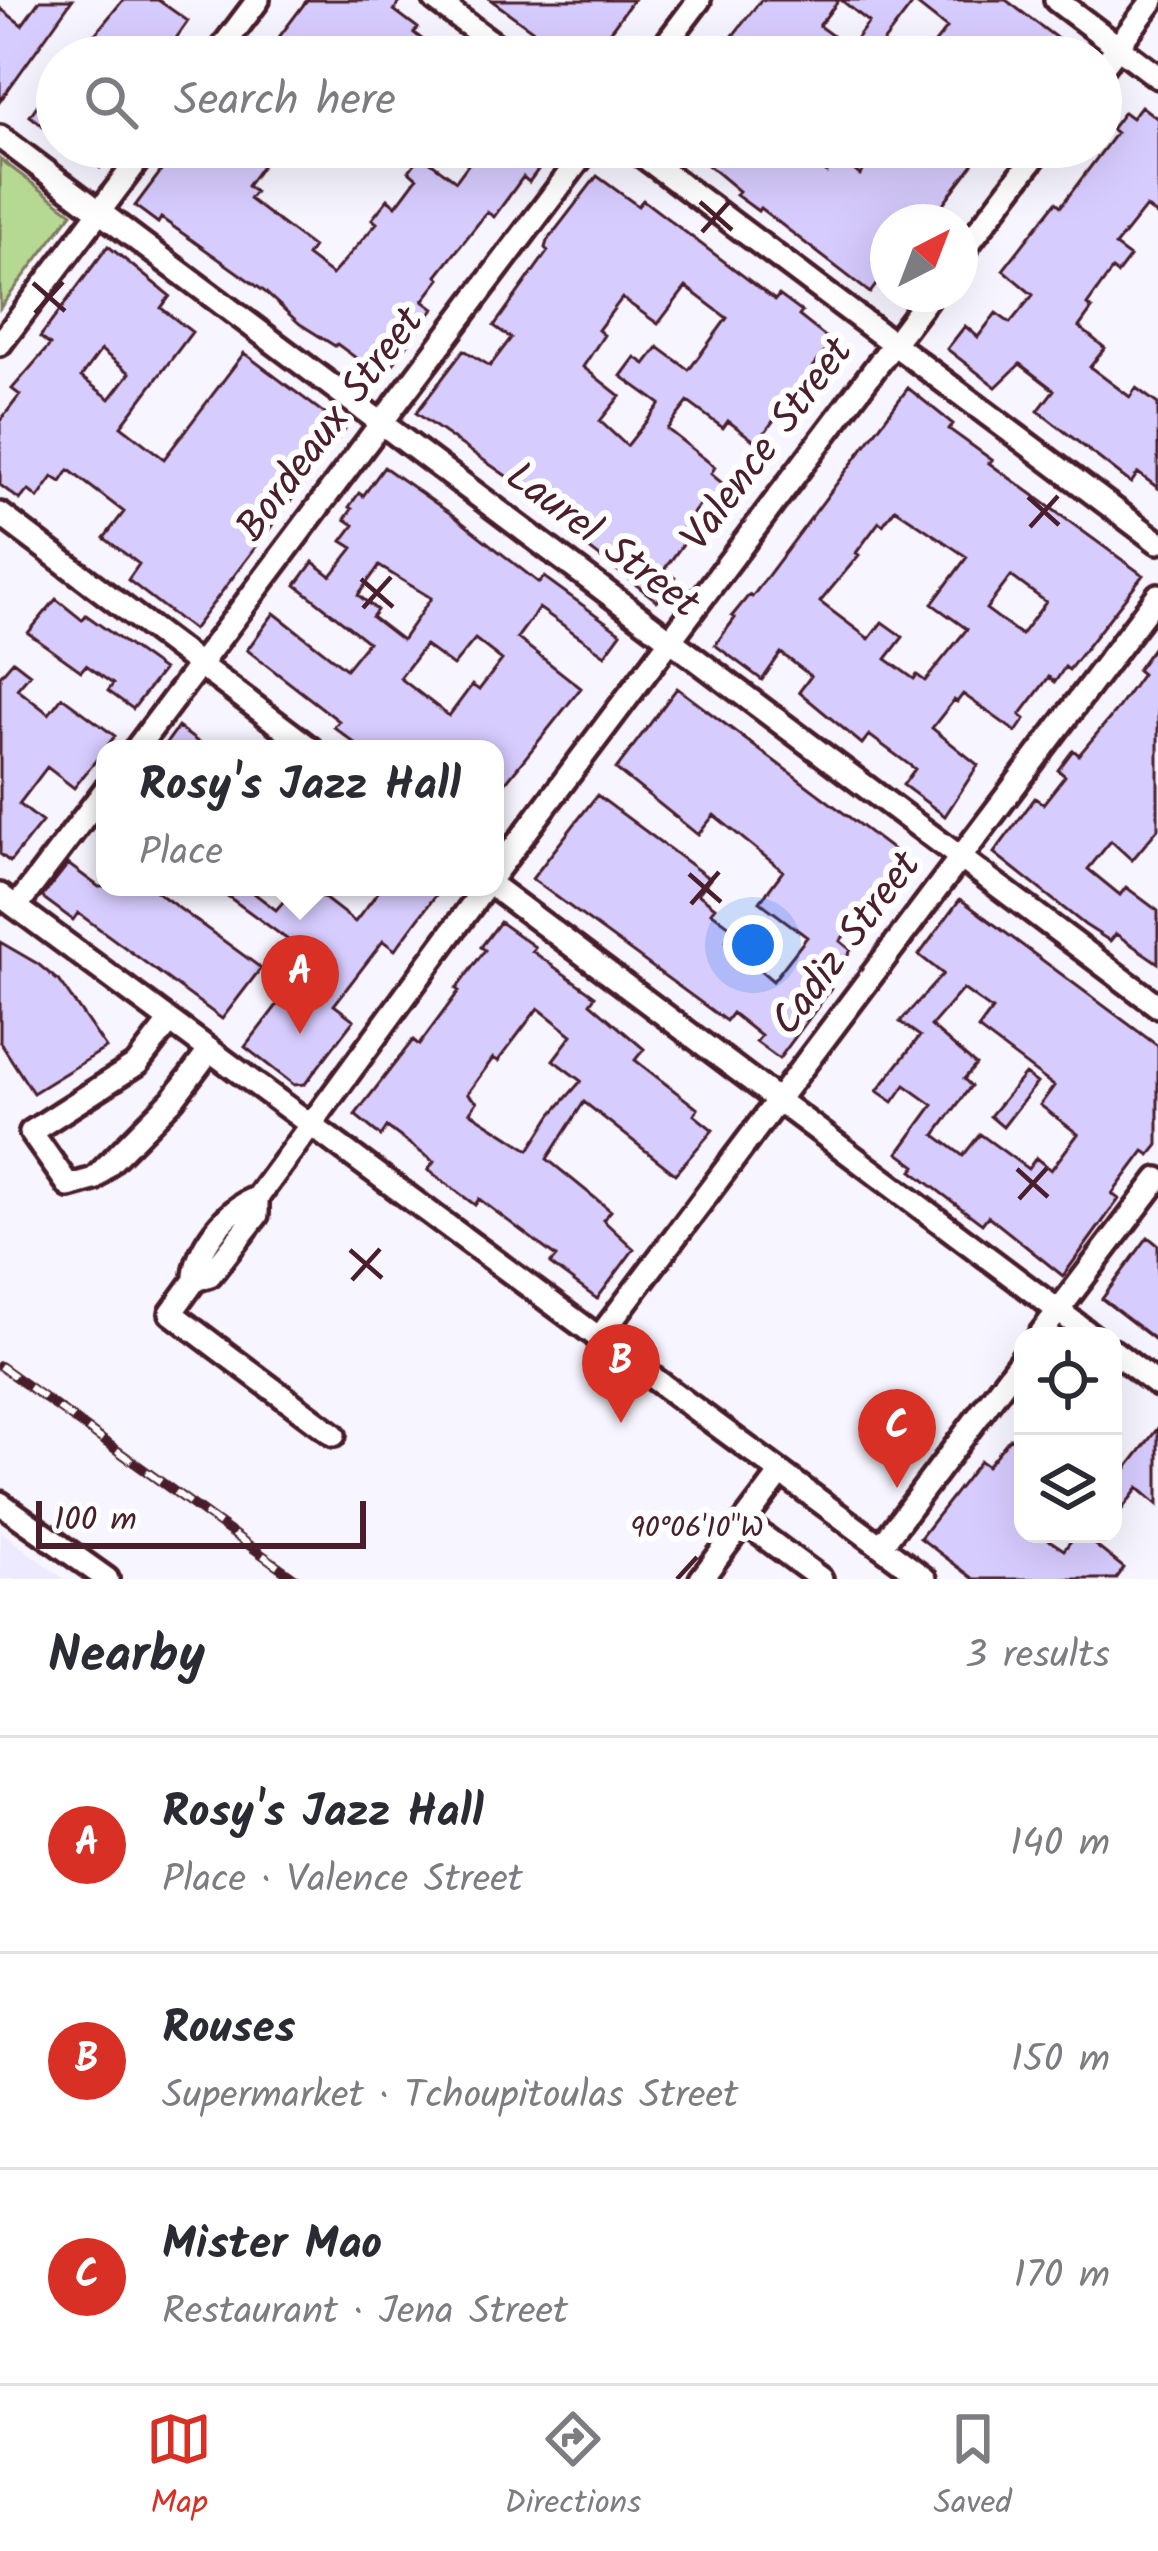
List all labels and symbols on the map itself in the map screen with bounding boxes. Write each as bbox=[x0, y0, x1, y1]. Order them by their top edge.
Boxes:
north arrow bbox=[870, 204, 978, 312]
street label: Bordeaux Street bbox=[220, 292, 443, 557]
street label: Valence Street bbox=[665, 323, 872, 567]
street label: Laurel Street bbox=[490, 445, 714, 637]
street label: Cadiz Street bbox=[755, 836, 940, 1051]
your location bbox=[723, 915, 783, 975]
pin: A bbox=[261, 935, 339, 1034]
pin: B bbox=[582, 1324, 660, 1423]
pin: C bbox=[858, 1389, 936, 1488]
scale bar bbox=[36, 1495, 366, 1548]
text: 90°06'10"W bbox=[630, 1505, 764, 1553]

